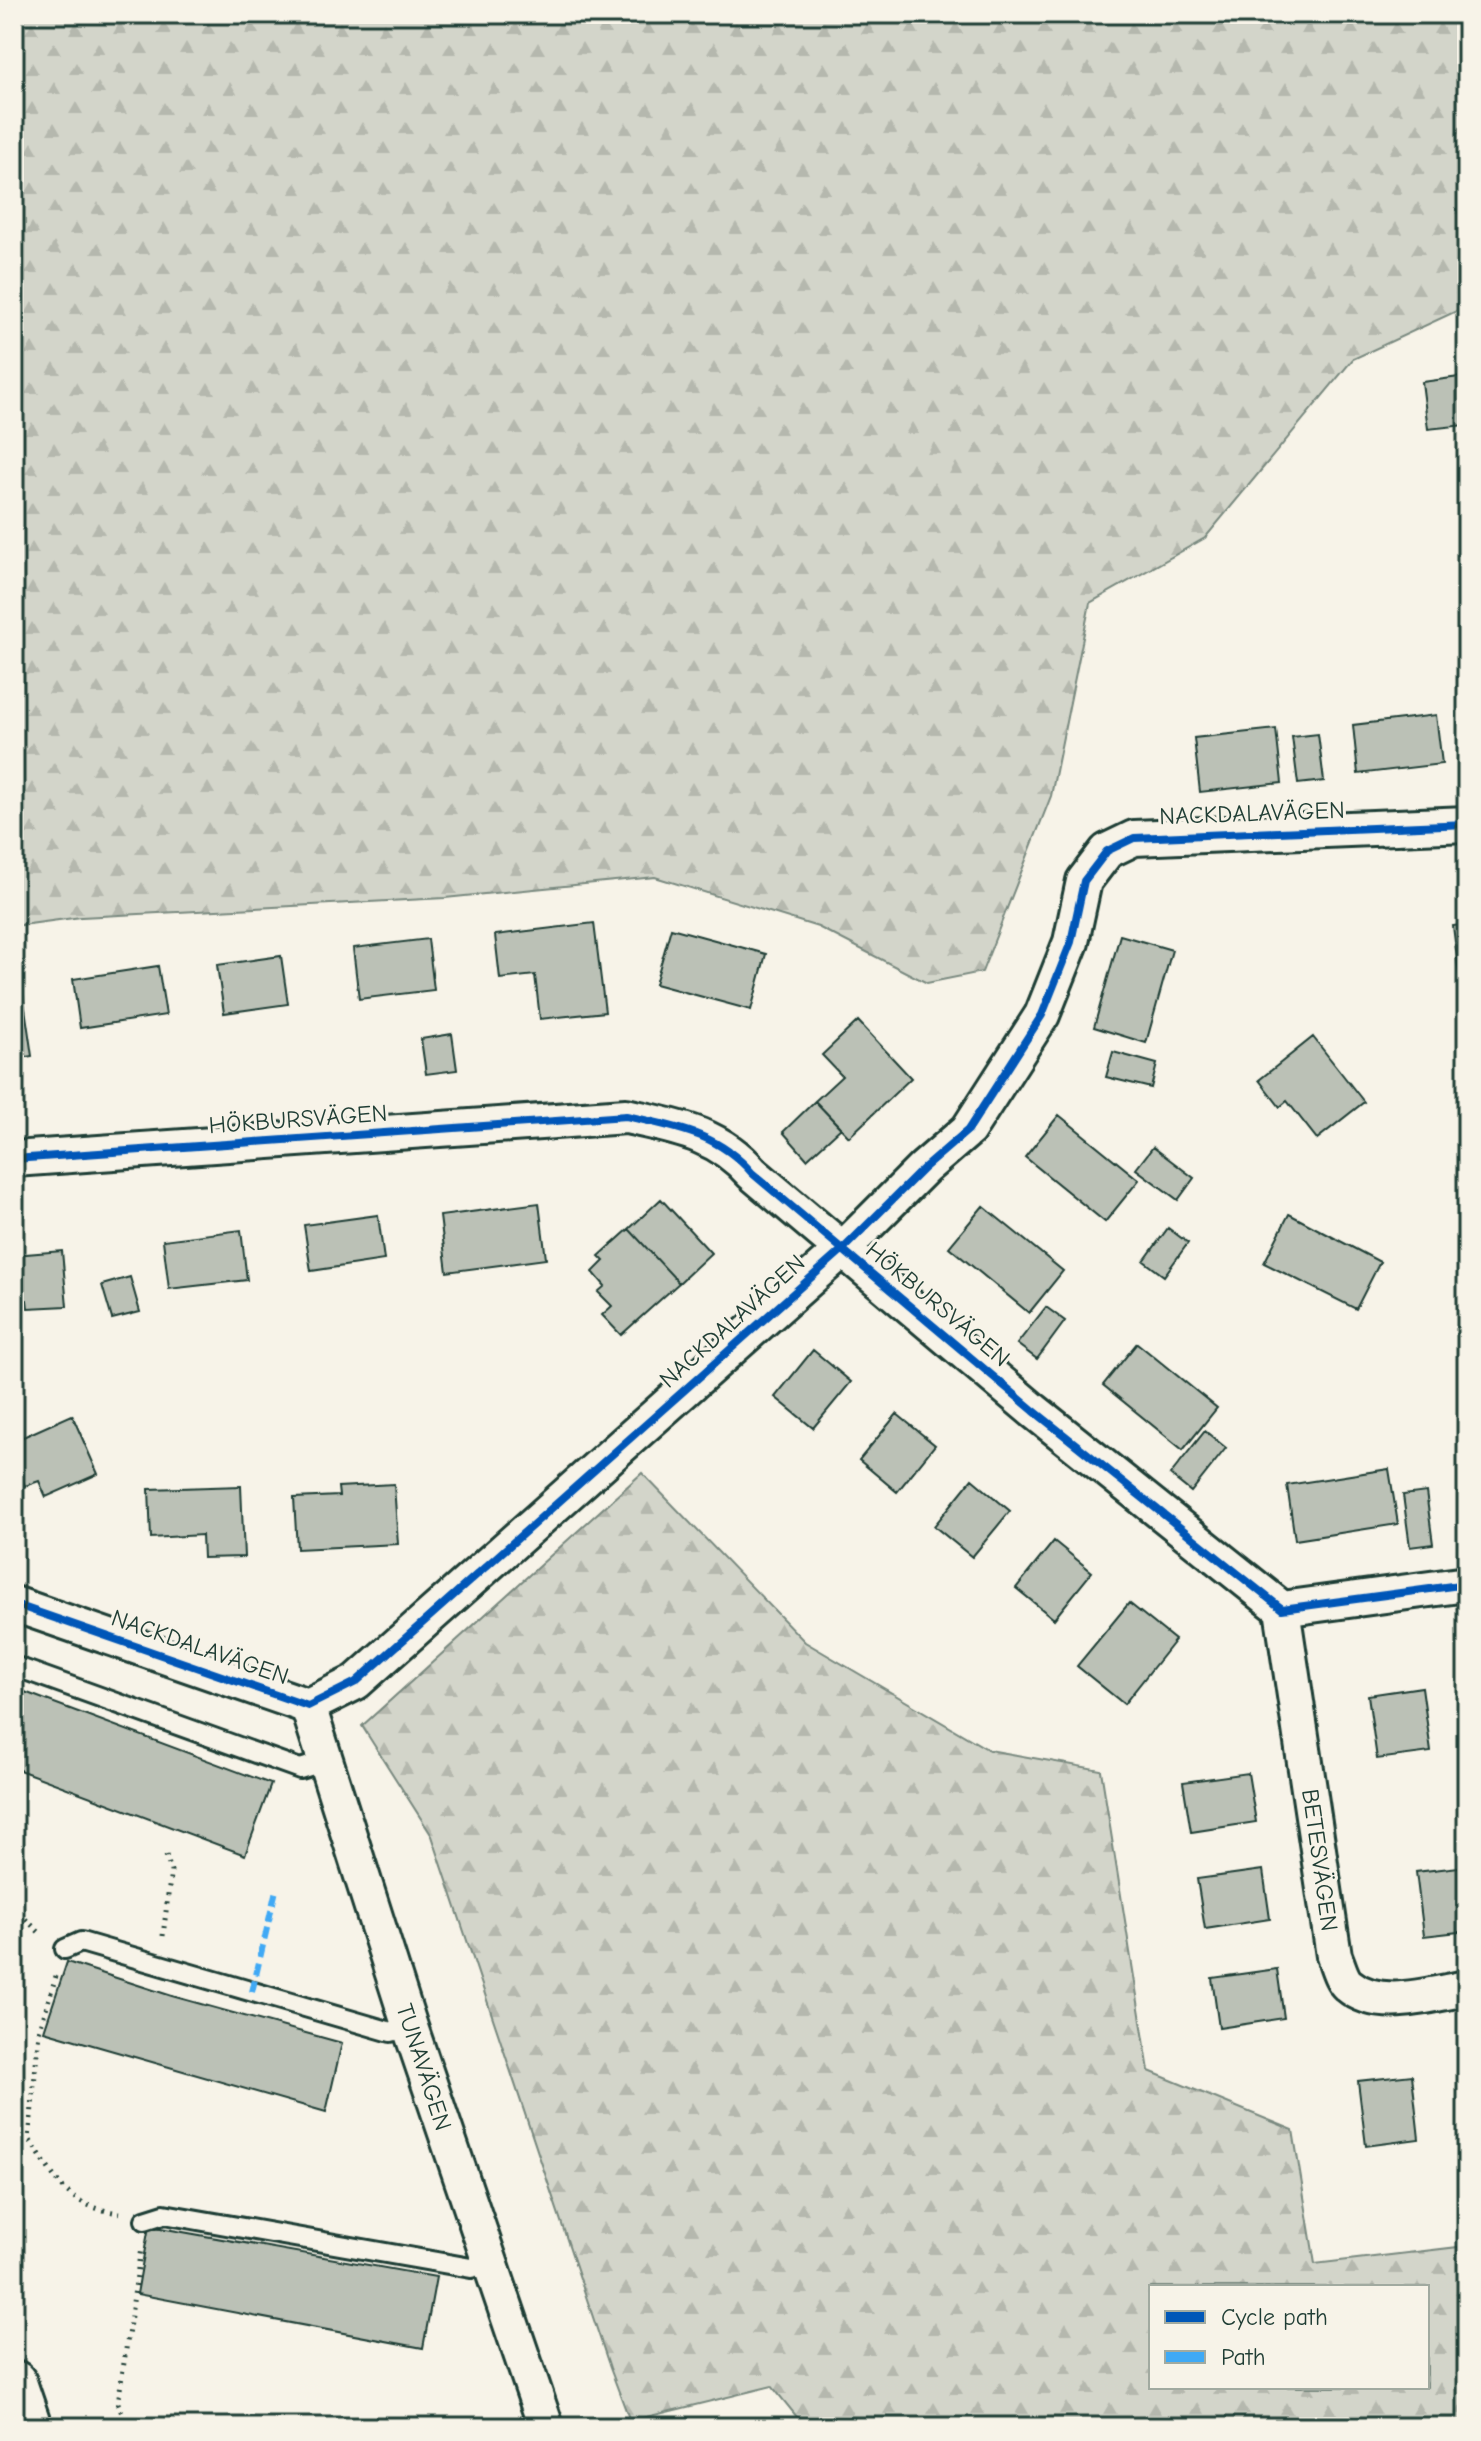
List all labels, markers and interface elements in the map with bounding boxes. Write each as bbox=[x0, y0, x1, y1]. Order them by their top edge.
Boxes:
street label: NACKDALAVÄGEN bbox=[1159, 796, 1345, 830]
street label: HÖKBURSVÄGEN bbox=[208, 1099, 388, 1139]
street label: HÖKBURSVÄGEN bbox=[860, 1236, 1016, 1372]
street label: NACKDALAVÄGEN bbox=[654, 1249, 810, 1393]
street label: NACKDALAVÄGEN bbox=[108, 1604, 292, 1690]
street label: BETESVÄGEN bbox=[1296, 1787, 1344, 1933]
street label: TUNAVÄGEN bbox=[390, 2000, 458, 2134]
legend bbox=[1149, 2285, 1429, 2389]
text: Cycle path bbox=[1221, 2303, 1328, 2331]
text: Path bbox=[1221, 2343, 1266, 2371]

